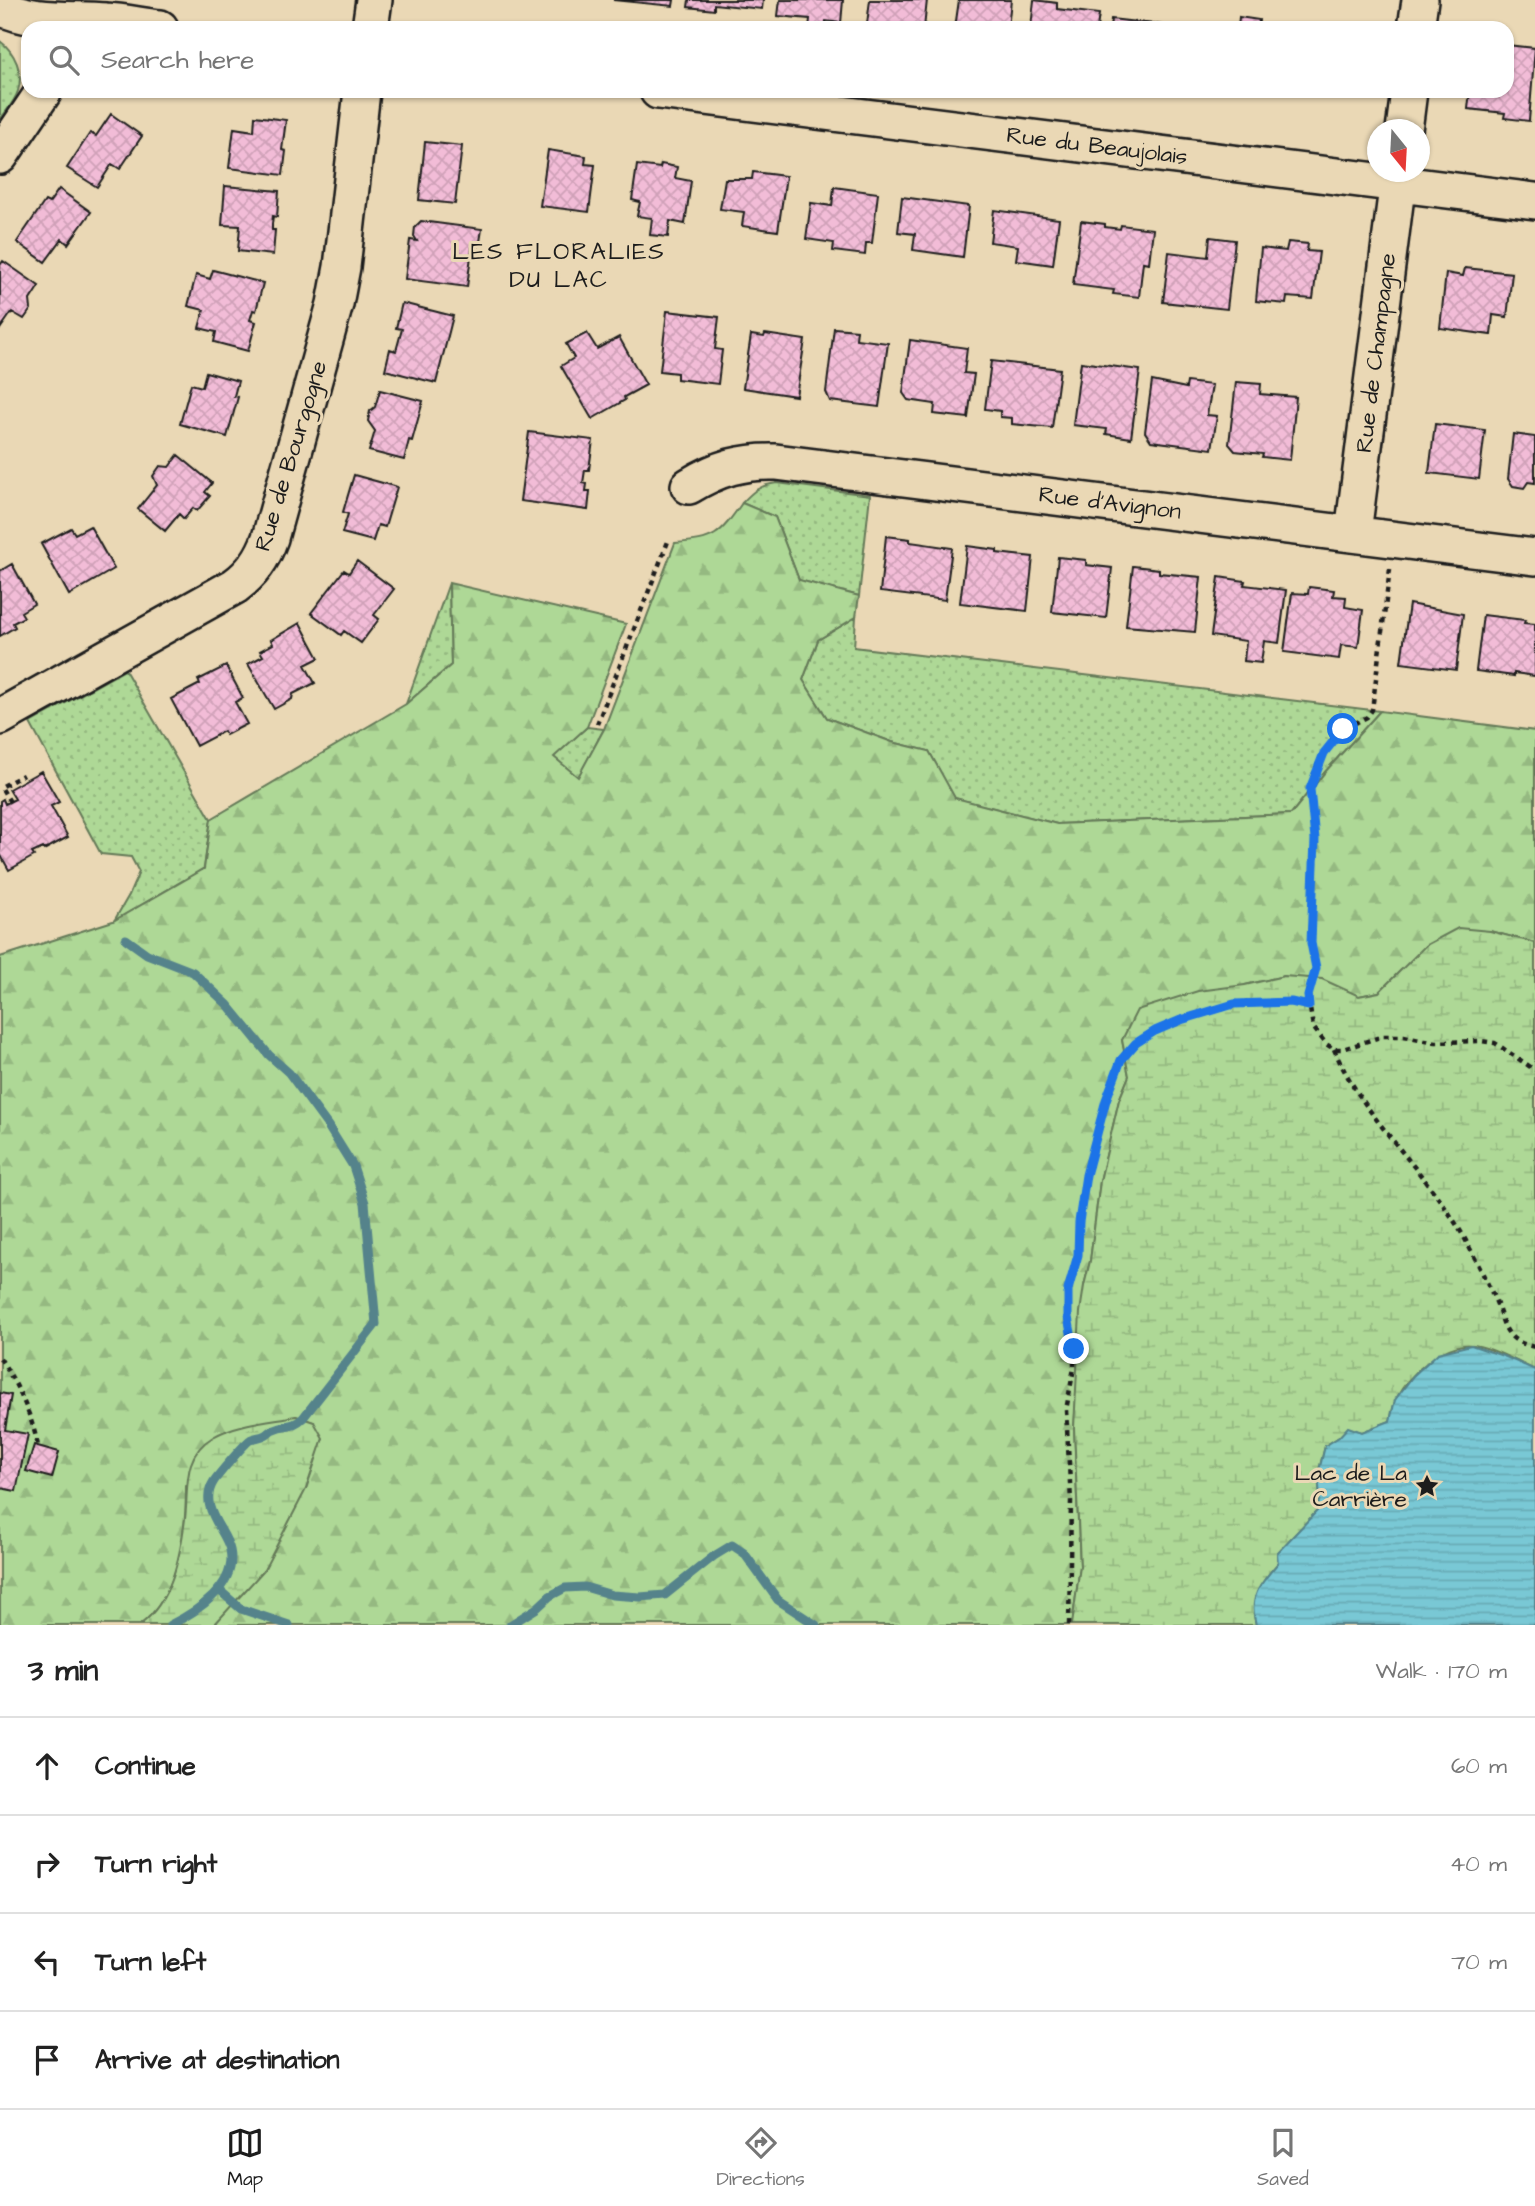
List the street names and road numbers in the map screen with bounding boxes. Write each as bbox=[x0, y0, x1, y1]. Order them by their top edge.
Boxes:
street label: Rue du Beaujolais bbox=[1005, 119, 1189, 173]
street label: Rue de Champagne bbox=[1348, 251, 1405, 455]
street label: Rue de Bourgogne bbox=[247, 357, 336, 555]
street label: Rue d'Avignon bbox=[1037, 478, 1183, 529]

